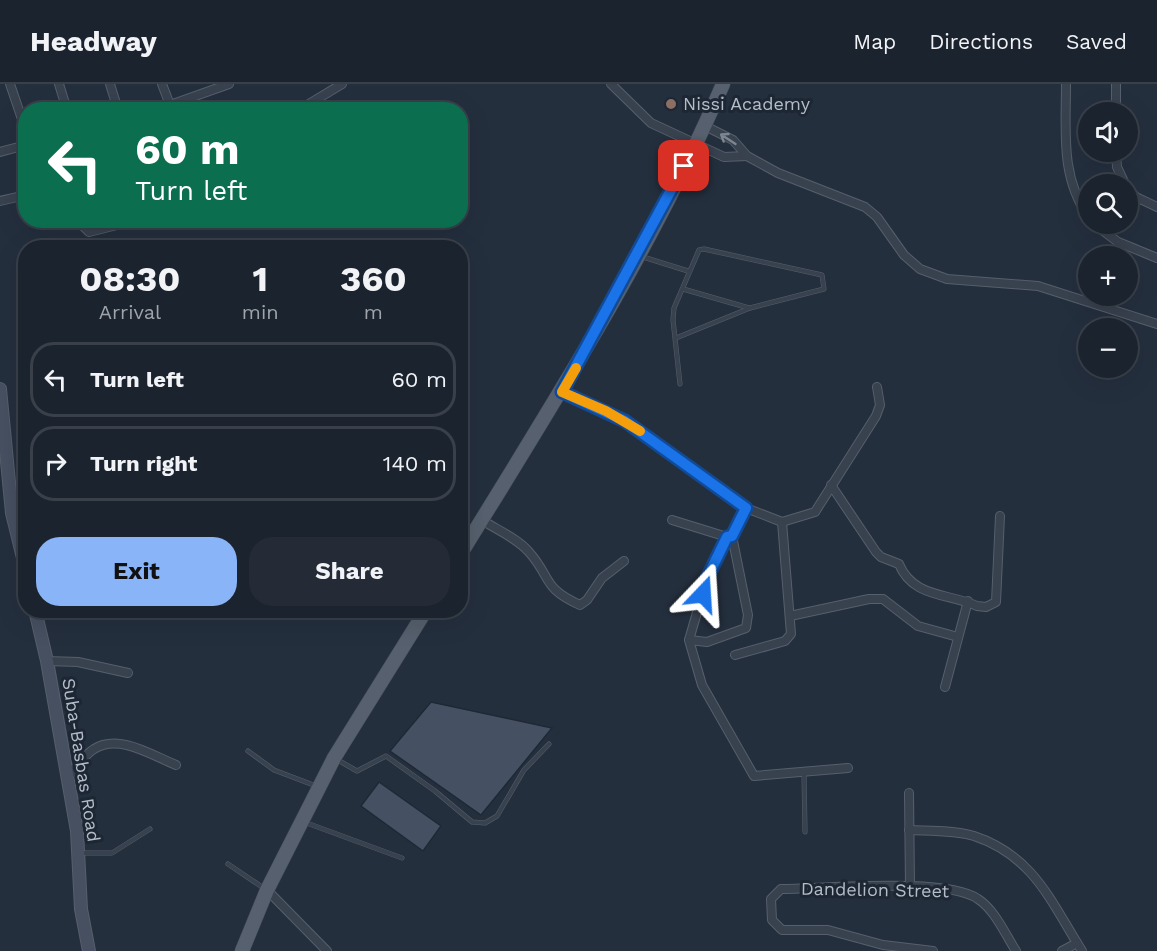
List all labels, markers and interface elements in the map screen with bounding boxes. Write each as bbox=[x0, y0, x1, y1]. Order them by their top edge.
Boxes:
text: Headway bbox=[30, 25, 157, 58]
text: Map bbox=[853, 29, 896, 54]
text: Directions bbox=[929, 29, 1033, 54]
text: Saved bbox=[1066, 29, 1127, 54]
place label: Nissi Academy bbox=[683, 93, 811, 114]
marker: Nissi Academy bbox=[664, 97, 678, 111]
map controls bbox=[1078, 102, 1138, 378]
button: sound bbox=[1078, 102, 1138, 162]
text: 60 m bbox=[135, 125, 239, 174]
icon: left bbox=[36, 126, 114, 204]
one-way arrow bbox=[720, 133, 737, 145]
pin bbox=[658, 140, 709, 191]
icon: arrive bbox=[667, 149, 700, 182]
button: search bbox=[1078, 174, 1138, 234]
text: Turn left bbox=[135, 175, 247, 207]
button: + bbox=[1078, 246, 1138, 306]
text: 08:30 bbox=[79, 258, 181, 300]
text: 1 bbox=[252, 258, 268, 300]
text: 360 bbox=[340, 258, 407, 300]
text: Arrival bbox=[99, 300, 161, 324]
text: min bbox=[242, 300, 279, 324]
text: m bbox=[364, 300, 383, 324]
button: − bbox=[1078, 318, 1138, 378]
icon: left bbox=[39, 363, 72, 396]
text: Turn left bbox=[90, 367, 184, 392]
text: 60 m bbox=[391, 367, 447, 392]
icon: right bbox=[39, 447, 72, 480]
text: Turn right bbox=[90, 451, 197, 476]
text: 140 m bbox=[383, 451, 447, 476]
button: Exit bbox=[36, 537, 237, 606]
button: Share bbox=[249, 537, 450, 606]
position arrow bbox=[671, 562, 735, 626]
street label: Suba-Basbas Road bbox=[58, 677, 105, 843]
street label: Dandelion Street bbox=[801, 878, 950, 901]

